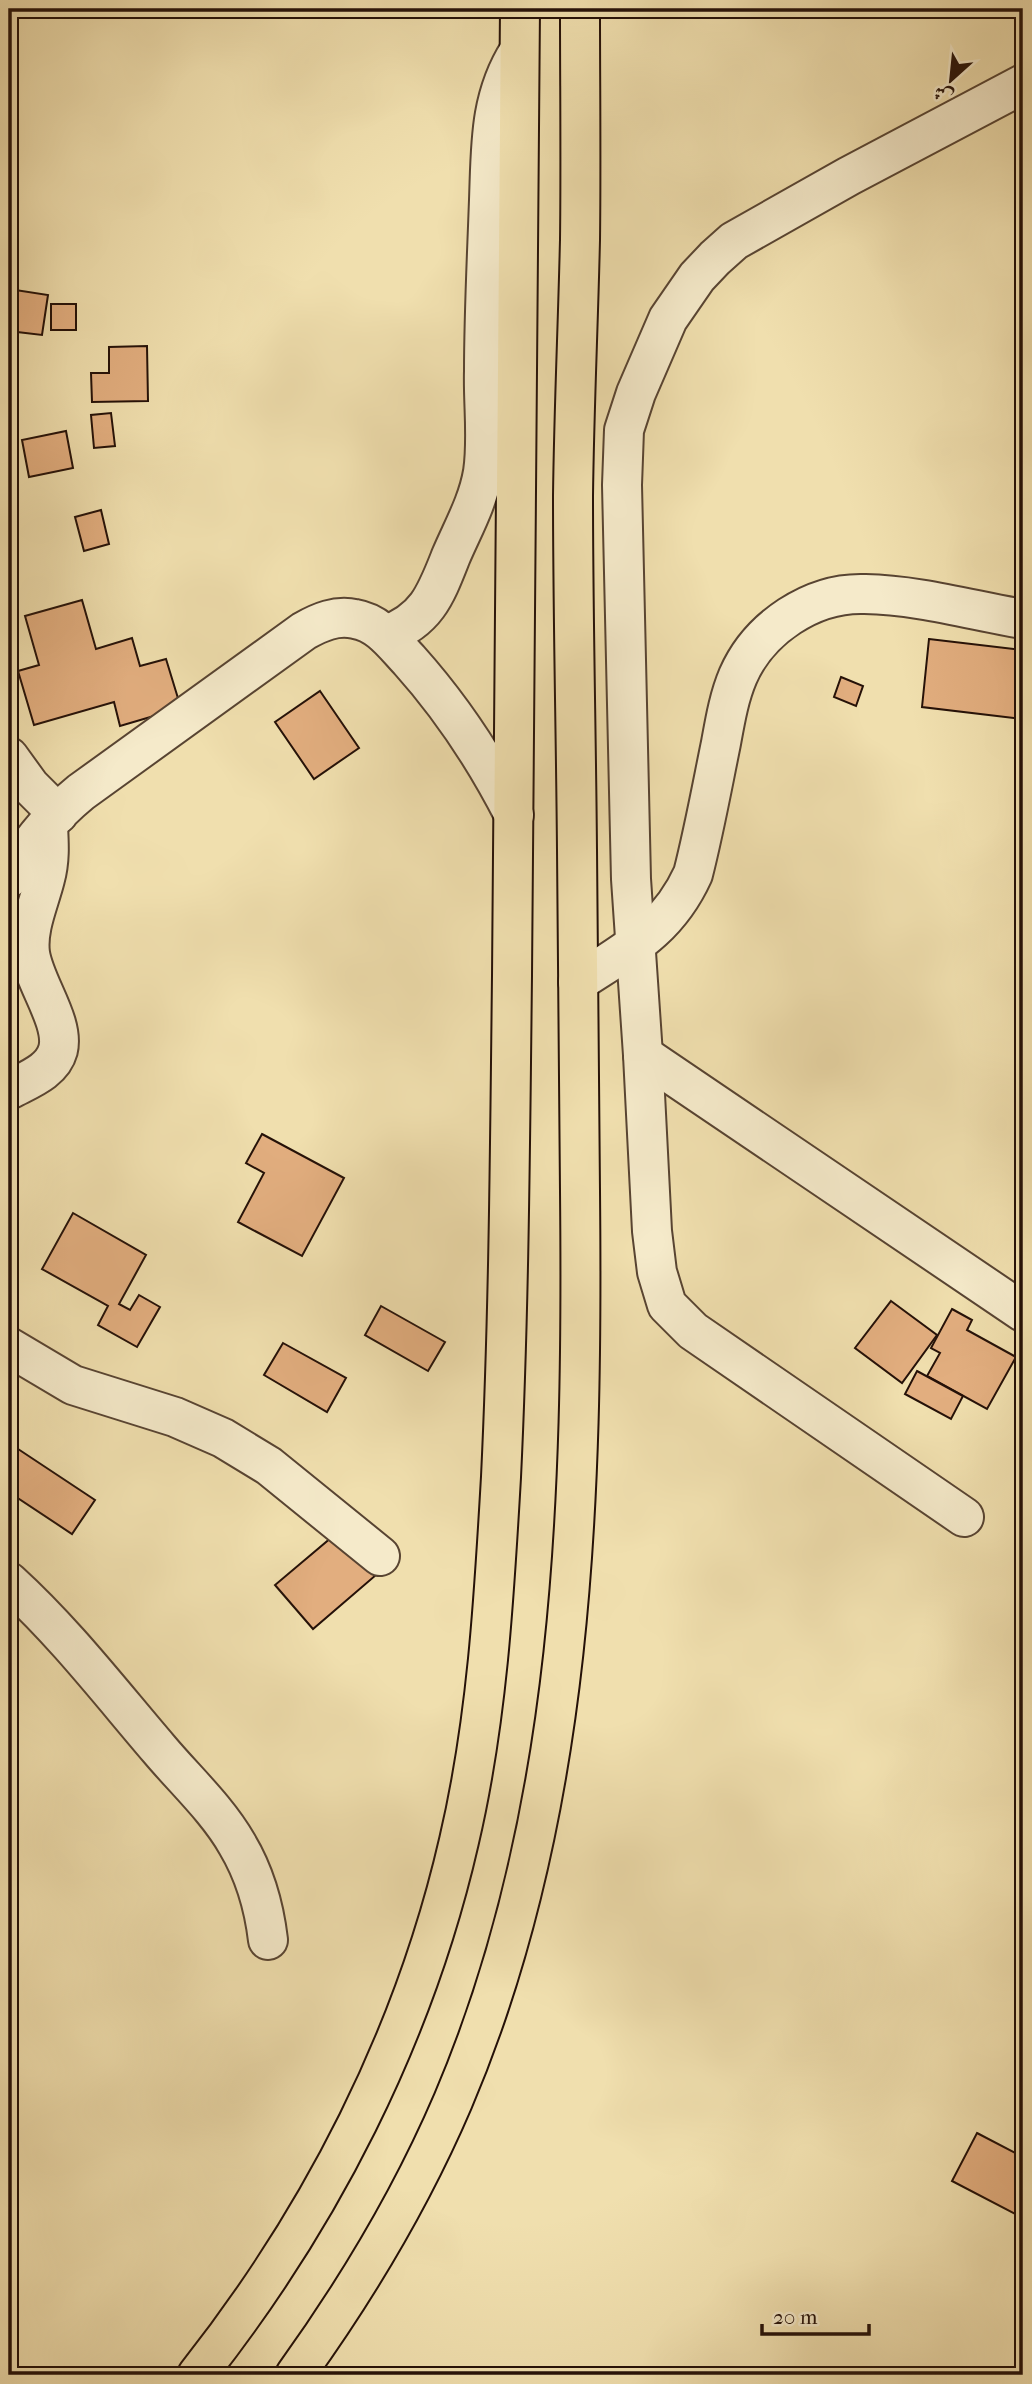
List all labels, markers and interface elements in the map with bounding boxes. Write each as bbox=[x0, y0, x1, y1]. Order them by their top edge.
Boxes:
north arrow bbox=[916, 46, 986, 116]
text: ش bbox=[930, 80, 957, 108]
scale bar bbox=[762, 2293, 869, 2337]
text: 20 m bbox=[773, 2305, 818, 2329]

